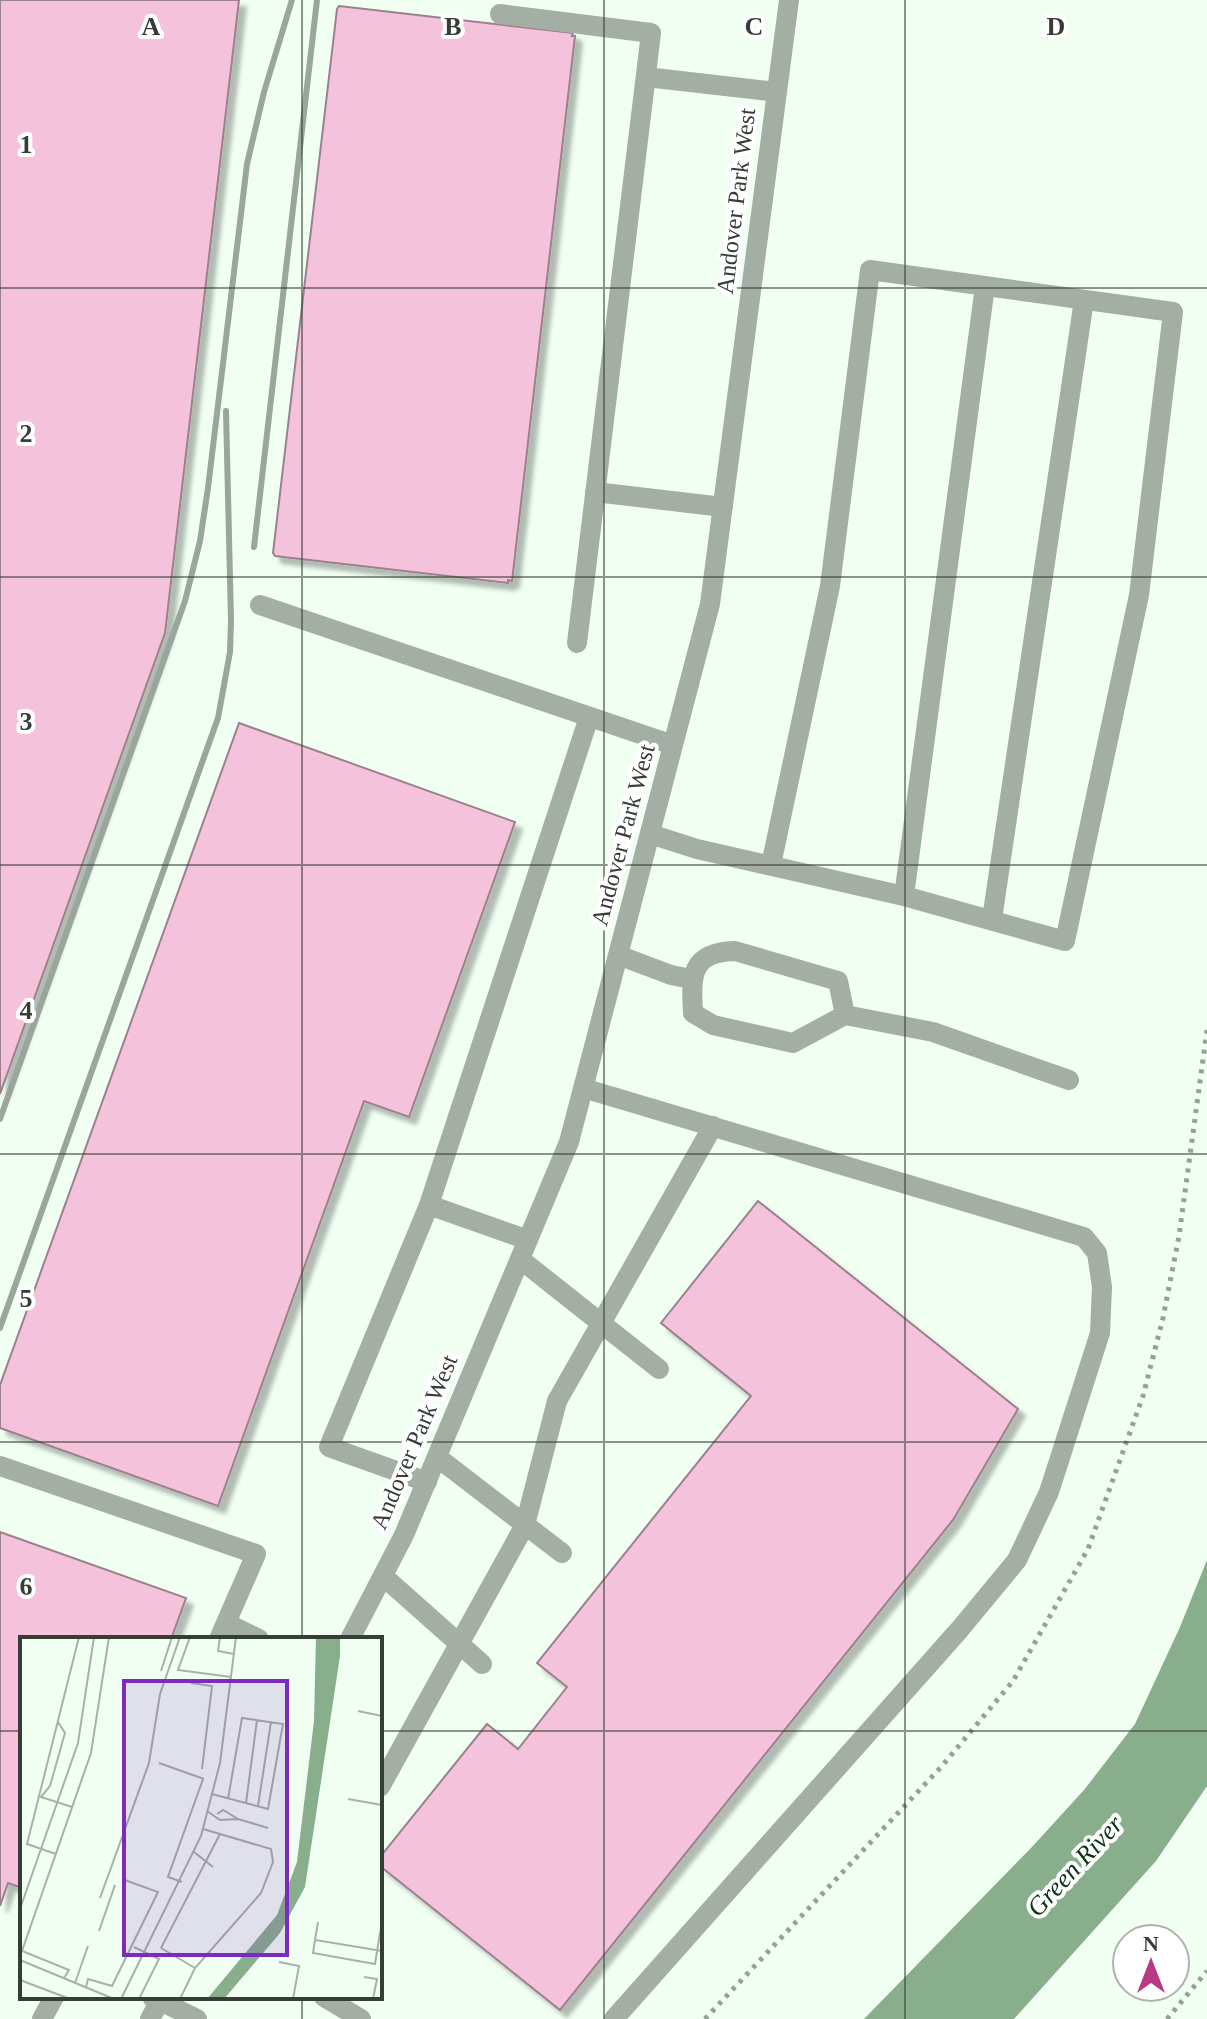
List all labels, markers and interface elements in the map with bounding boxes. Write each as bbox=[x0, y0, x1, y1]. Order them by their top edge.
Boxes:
text: A bbox=[142, 12, 161, 41]
text: B bbox=[444, 12, 462, 41]
text: C bbox=[745, 12, 763, 41]
text: D bbox=[1047, 12, 1065, 41]
street label: Andover Park West bbox=[712, 106, 760, 295]
text: 1 bbox=[20, 130, 33, 159]
text: 2 bbox=[20, 419, 33, 448]
text: 3 bbox=[20, 707, 33, 736]
street label: Andover Park West bbox=[586, 741, 660, 929]
text: 4 bbox=[20, 996, 33, 1025]
text: 5 bbox=[20, 1284, 33, 1313]
street label: Andover Park West bbox=[366, 1351, 463, 1533]
text: 6 bbox=[20, 1572, 33, 1601]
inset map bbox=[20, 1637, 382, 1999]
water label: Green River bbox=[1021, 1809, 1129, 1922]
north arrow bbox=[1111, 1923, 1191, 2003]
text: N bbox=[1143, 1931, 1159, 1956]

